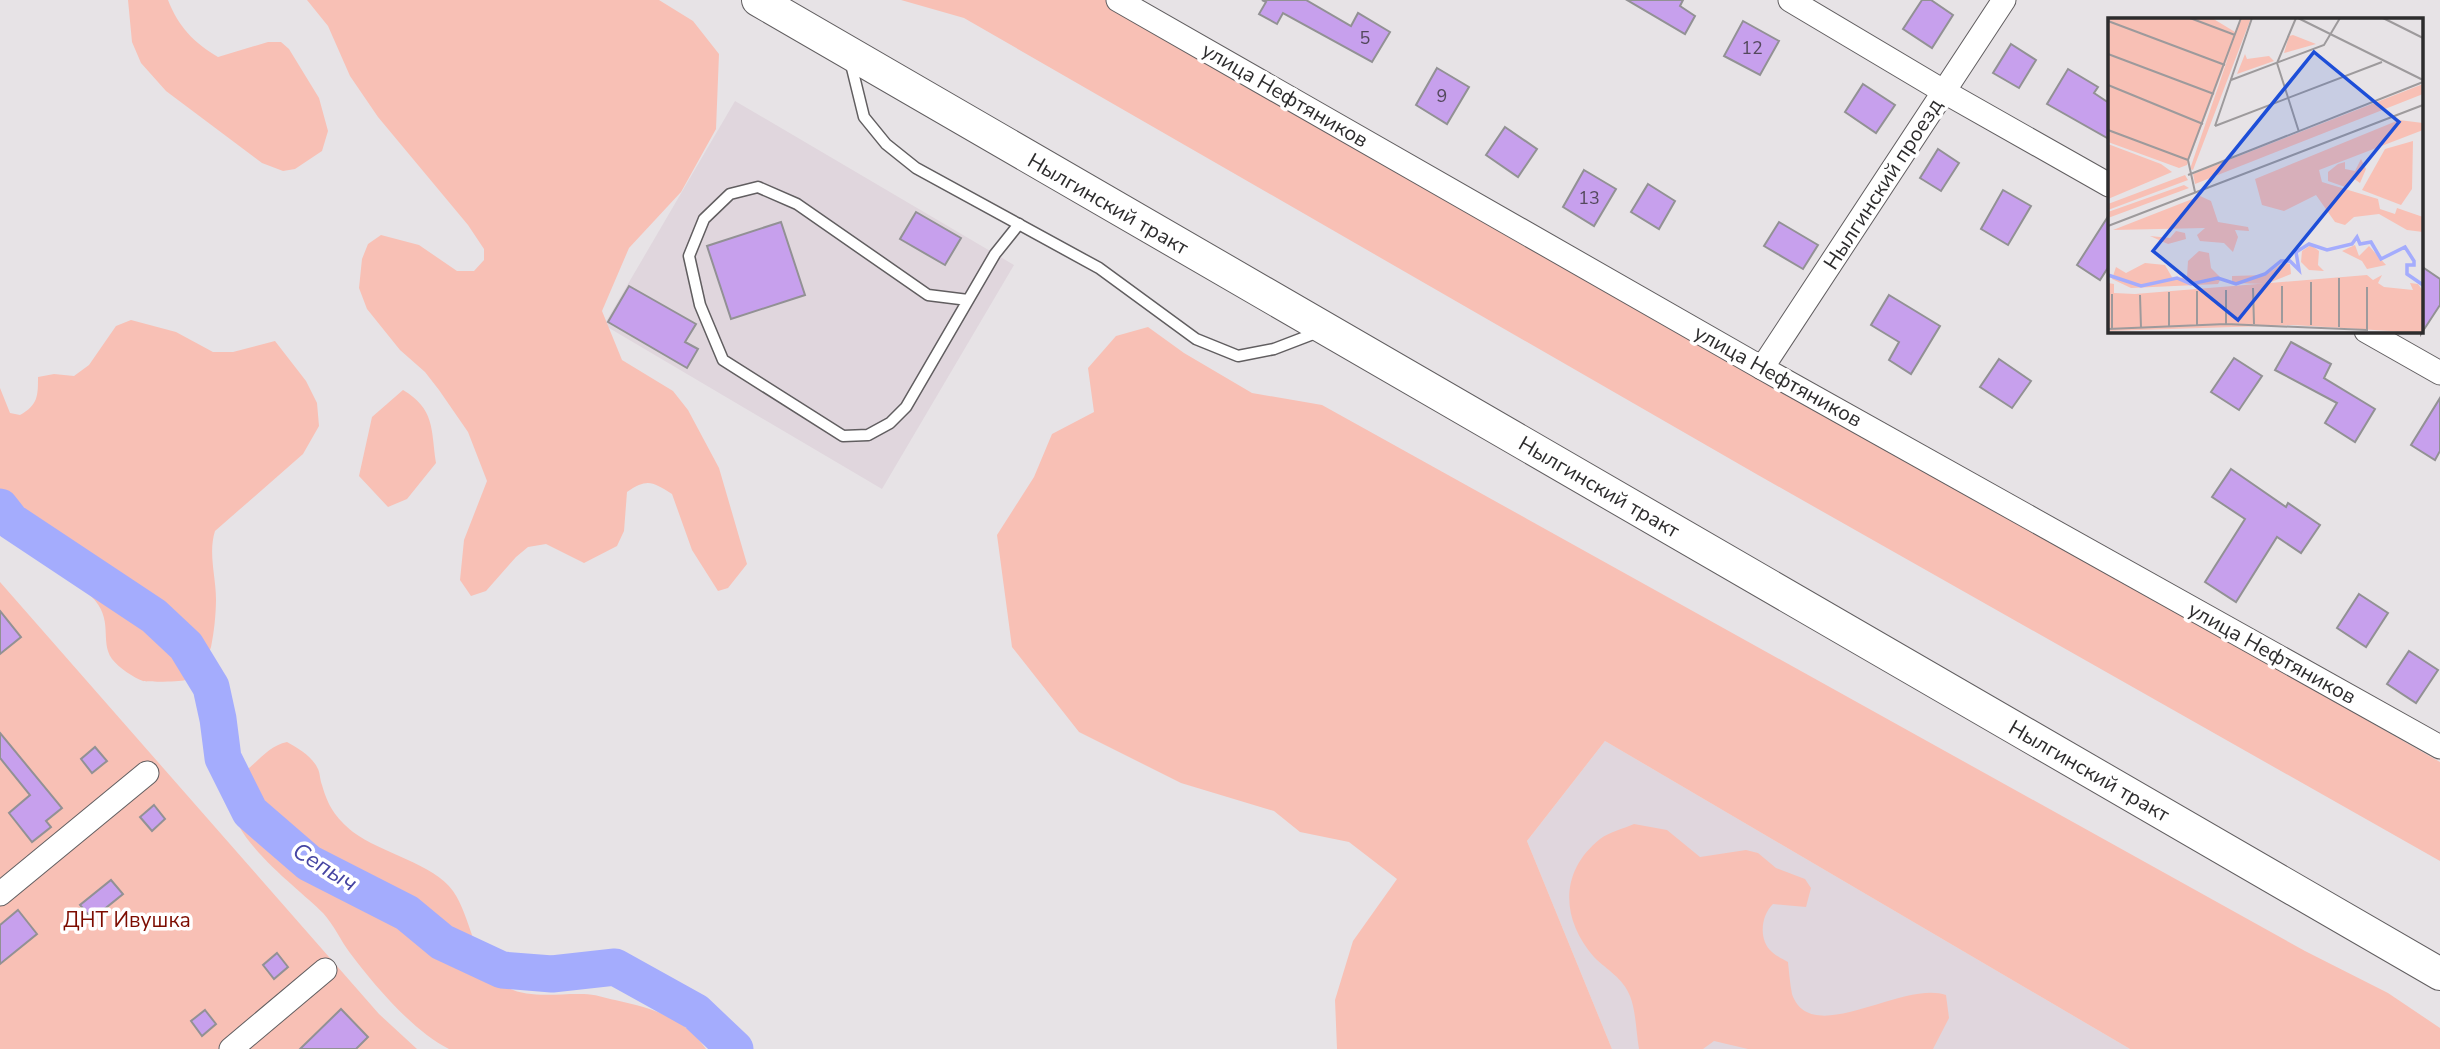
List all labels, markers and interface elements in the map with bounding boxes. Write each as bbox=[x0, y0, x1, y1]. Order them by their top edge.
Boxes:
inset map bbox=[2108, 18, 2422, 332]
house number: 5 bbox=[1360, 26, 1370, 50]
street label: улица Нефтяников bbox=[1197, 36, 1373, 154]
house number: 12 bbox=[1741, 36, 1763, 60]
house number: 9 bbox=[1437, 84, 1447, 108]
street label: Нылгинский проезд bbox=[1817, 93, 1949, 275]
street label: Нылгинский тракт bbox=[1022, 147, 1194, 262]
house number: 13 bbox=[1578, 186, 1600, 210]
street label: улица Нефтяников bbox=[1689, 318, 1867, 434]
street label: Нылгинский тракт bbox=[1513, 430, 1685, 545]
street label: улица Нефтяников bbox=[2183, 595, 2361, 711]
street label: Нылгинский тракт bbox=[2003, 714, 2175, 829]
water label: Сепыч bbox=[287, 835, 363, 899]
park label: ДНТ Ивушка bbox=[63, 906, 191, 934]

